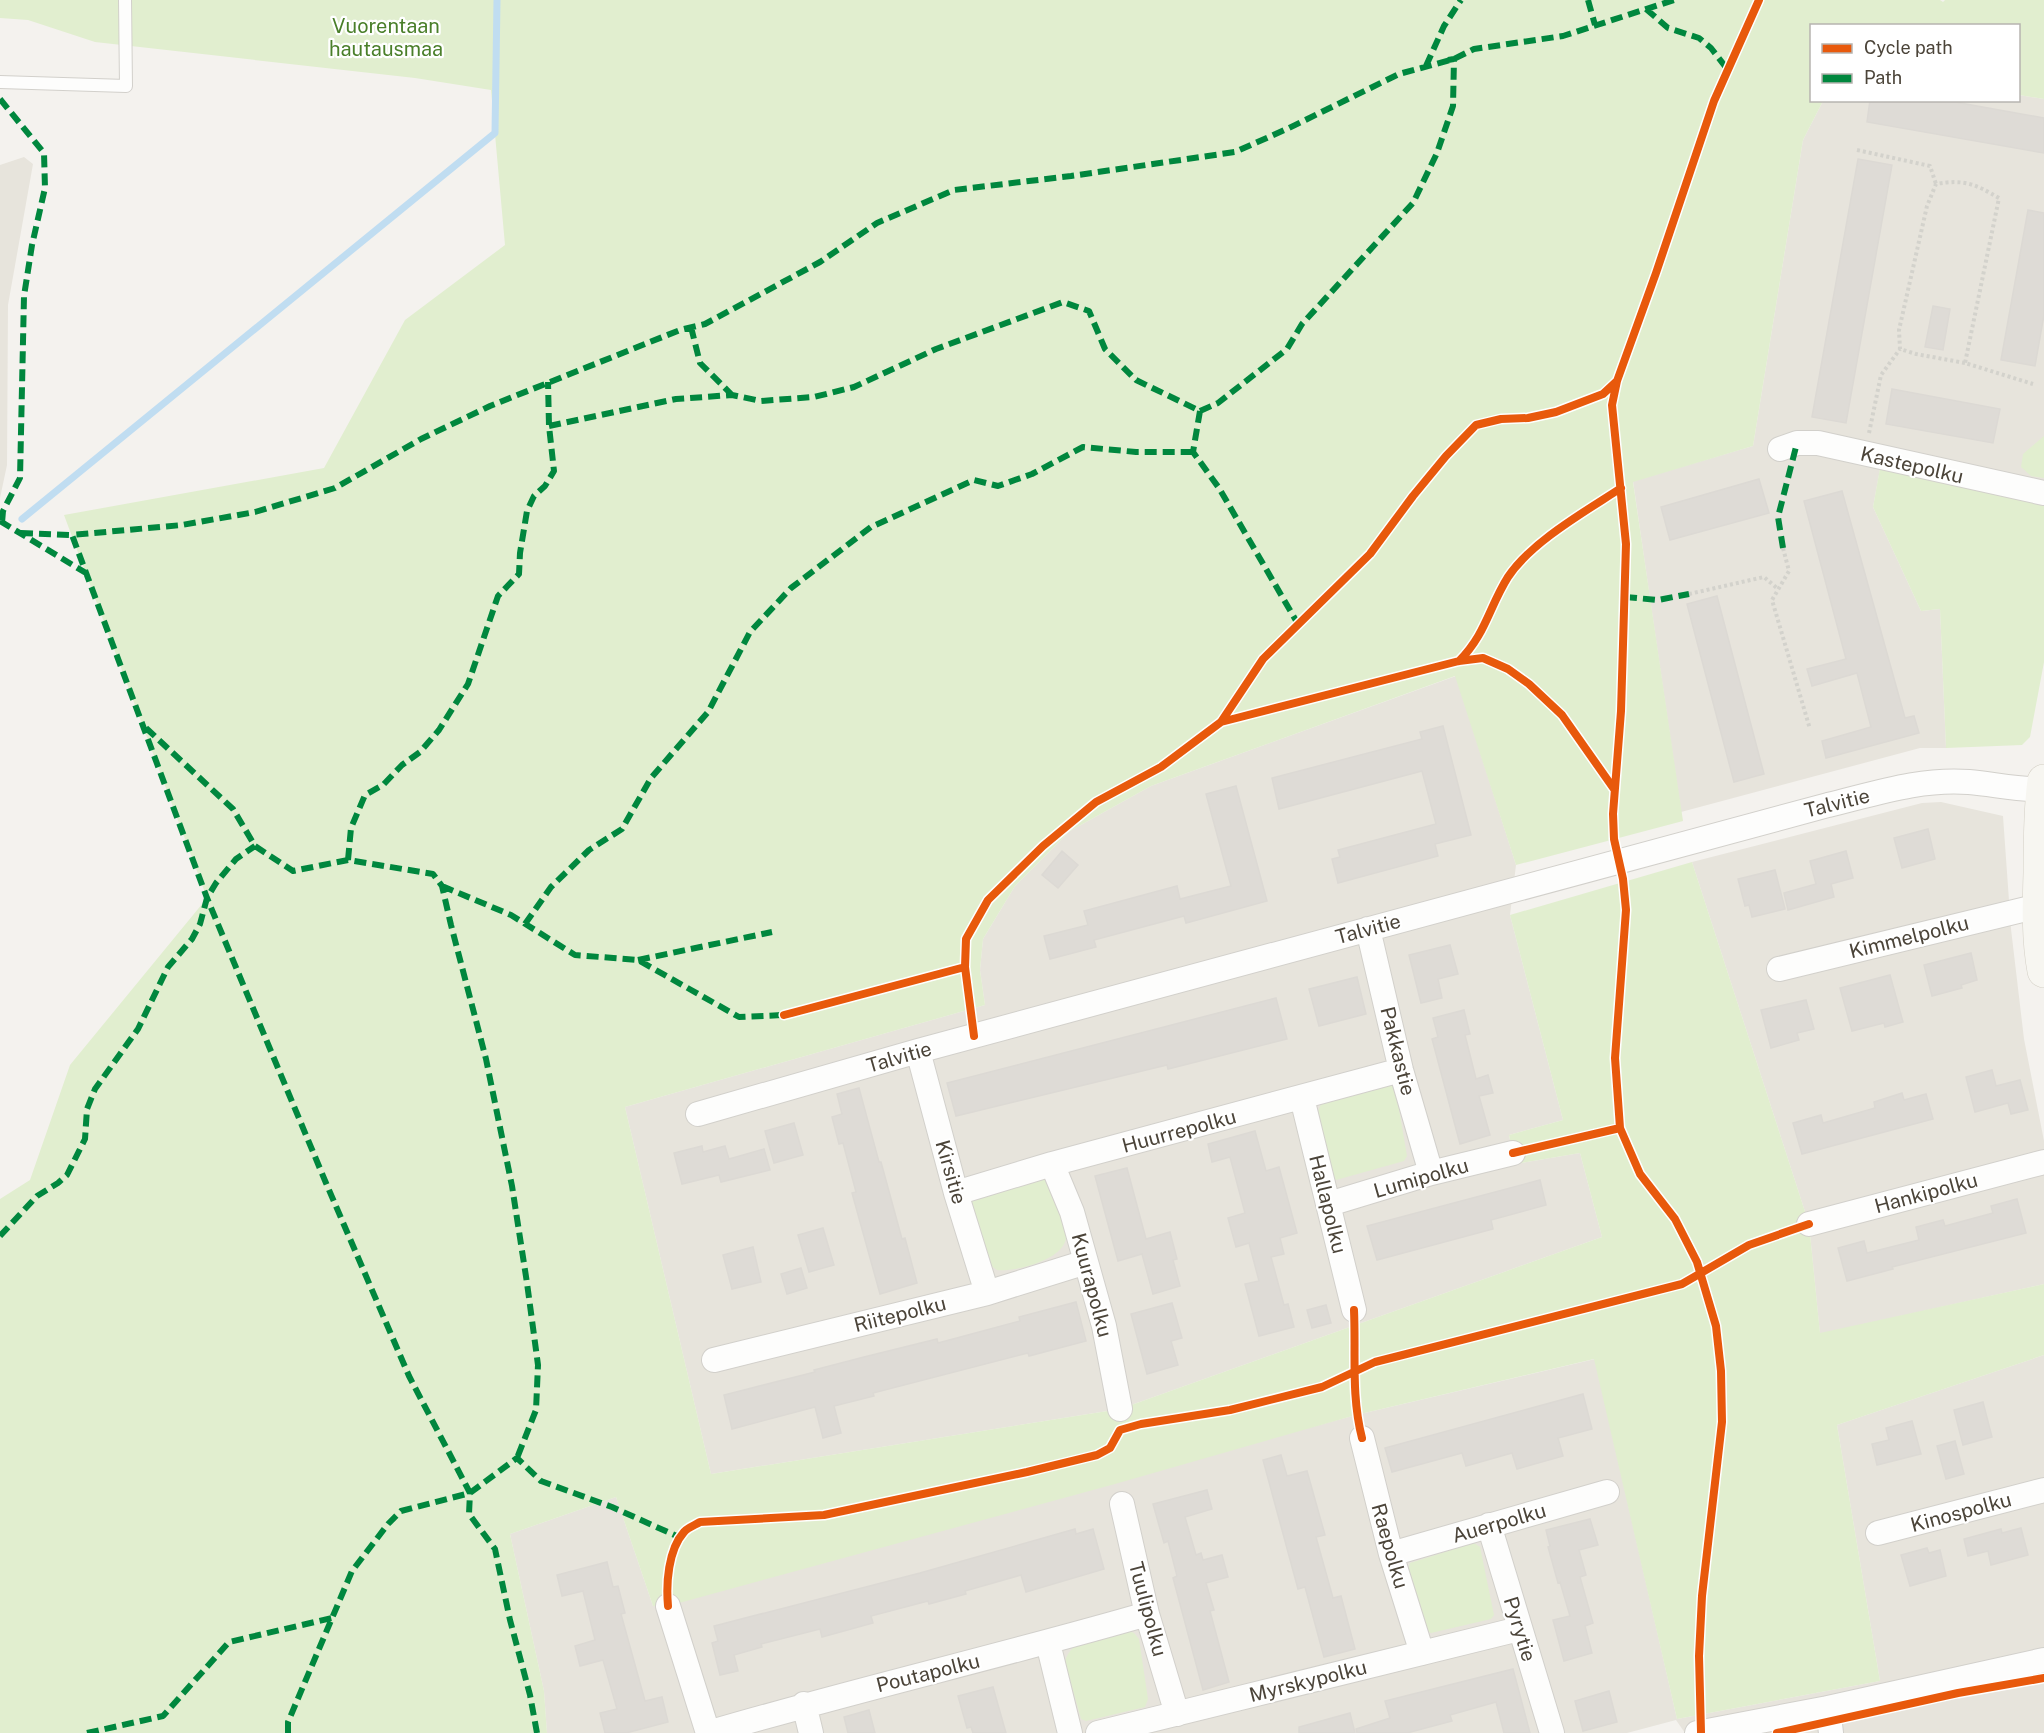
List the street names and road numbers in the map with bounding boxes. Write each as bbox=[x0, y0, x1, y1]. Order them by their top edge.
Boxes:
street label: Kastepolku bbox=[1858, 442, 1966, 488]
street label: Talvitie bbox=[1802, 783, 1872, 823]
street label: Talvitie bbox=[1333, 909, 1403, 949]
street label: Kimmelpolku bbox=[1847, 911, 1971, 963]
street label: Pakkastie bbox=[1375, 1004, 1421, 1098]
street label: Talvitie bbox=[864, 1036, 934, 1078]
street label: Huurrepolku bbox=[1119, 1104, 1239, 1158]
street label: Kirsitie bbox=[930, 1137, 972, 1207]
street label: Hallapolku bbox=[1304, 1152, 1352, 1256]
street label: Lumipolku bbox=[1371, 1153, 1471, 1203]
street label: Hankipolku bbox=[1872, 1168, 1980, 1218]
street label: Kuurapolku bbox=[1067, 1230, 1117, 1340]
street label: Riitepolku bbox=[851, 1291, 949, 1337]
street label: Kinospolku bbox=[1908, 1487, 2014, 1537]
street label: Auerpolku bbox=[1449, 1498, 1549, 1548]
street label: Raepolku bbox=[1366, 1501, 1414, 1591]
street label: Tuulipolku bbox=[1124, 1559, 1172, 1659]
street label: Pyrytie bbox=[1499, 1594, 1541, 1664]
street label: Poutapolku bbox=[874, 1649, 982, 1697]
street label: Myrskypolku bbox=[1247, 1655, 1369, 1707]

